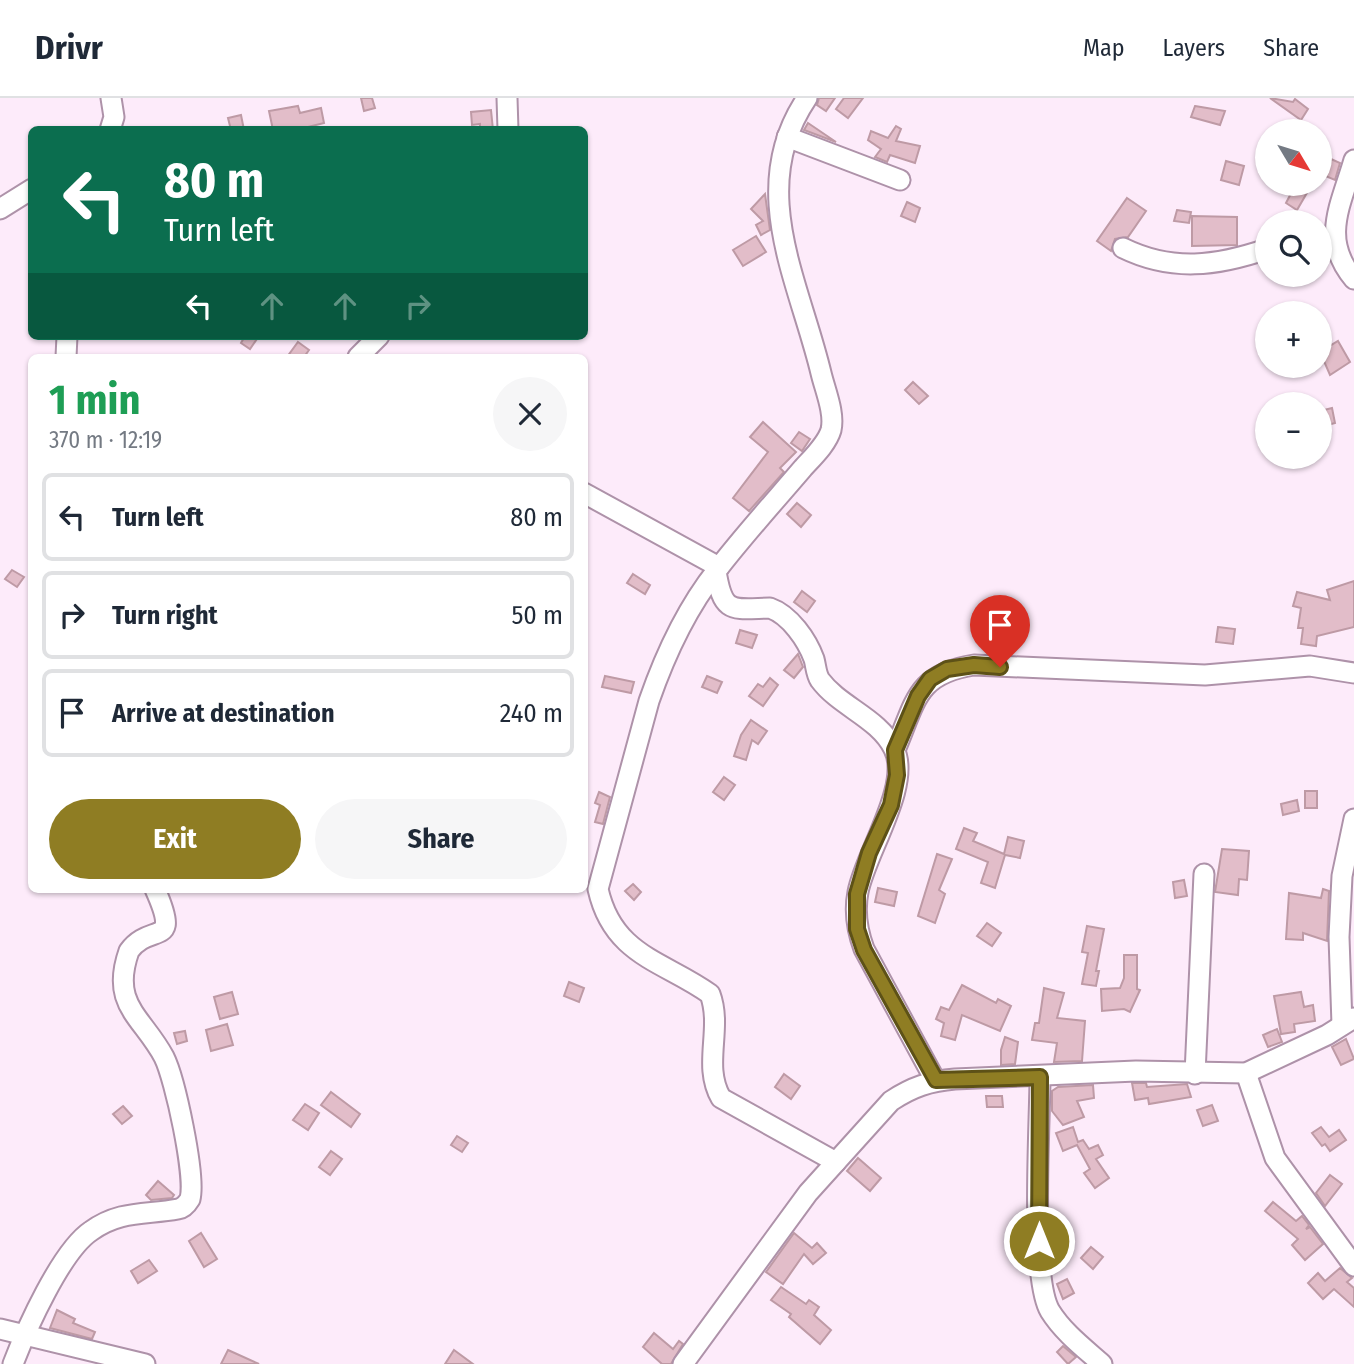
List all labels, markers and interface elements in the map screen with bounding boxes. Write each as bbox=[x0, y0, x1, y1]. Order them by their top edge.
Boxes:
text: Drivr bbox=[35, 28, 103, 68]
text: Map bbox=[1083, 34, 1125, 62]
text: Layers bbox=[1163, 34, 1225, 62]
text: Share bbox=[1263, 34, 1319, 62]
north arrow bbox=[1255, 119, 1332, 196]
map controls bbox=[1255, 119, 1332, 469]
text: 80 m bbox=[164, 151, 264, 210]
icon: left bbox=[49, 154, 140, 245]
button: search bbox=[1255, 210, 1332, 287]
text: Turn left bbox=[164, 211, 274, 249]
icon: left bbox=[180, 287, 218, 325]
icon: ahead bbox=[253, 287, 291, 325]
icon: ahead bbox=[326, 287, 364, 325]
icon: right bbox=[399, 287, 437, 325]
button: + bbox=[1255, 301, 1332, 378]
text: 1 min bbox=[49, 375, 140, 425]
button: close bbox=[493, 377, 567, 451]
button: − bbox=[1255, 392, 1332, 469]
text: 370 m · 12:19 bbox=[49, 426, 162, 454]
icon: left bbox=[53, 498, 91, 536]
text: Turn left bbox=[112, 502, 204, 533]
text: 80 m bbox=[510, 502, 563, 533]
pin bbox=[970, 595, 1030, 667]
icon: right bbox=[53, 596, 91, 634]
text: Turn right bbox=[112, 600, 218, 631]
text: 50 m bbox=[511, 600, 563, 631]
icon: arrive bbox=[981, 606, 1019, 644]
icon: arrive bbox=[53, 694, 91, 732]
text: Arrive at destination bbox=[112, 698, 335, 729]
text: 240 m bbox=[500, 698, 563, 729]
button: Exit bbox=[49, 799, 301, 879]
button: Share bbox=[315, 799, 567, 879]
position arrow bbox=[1002, 1204, 1076, 1278]

